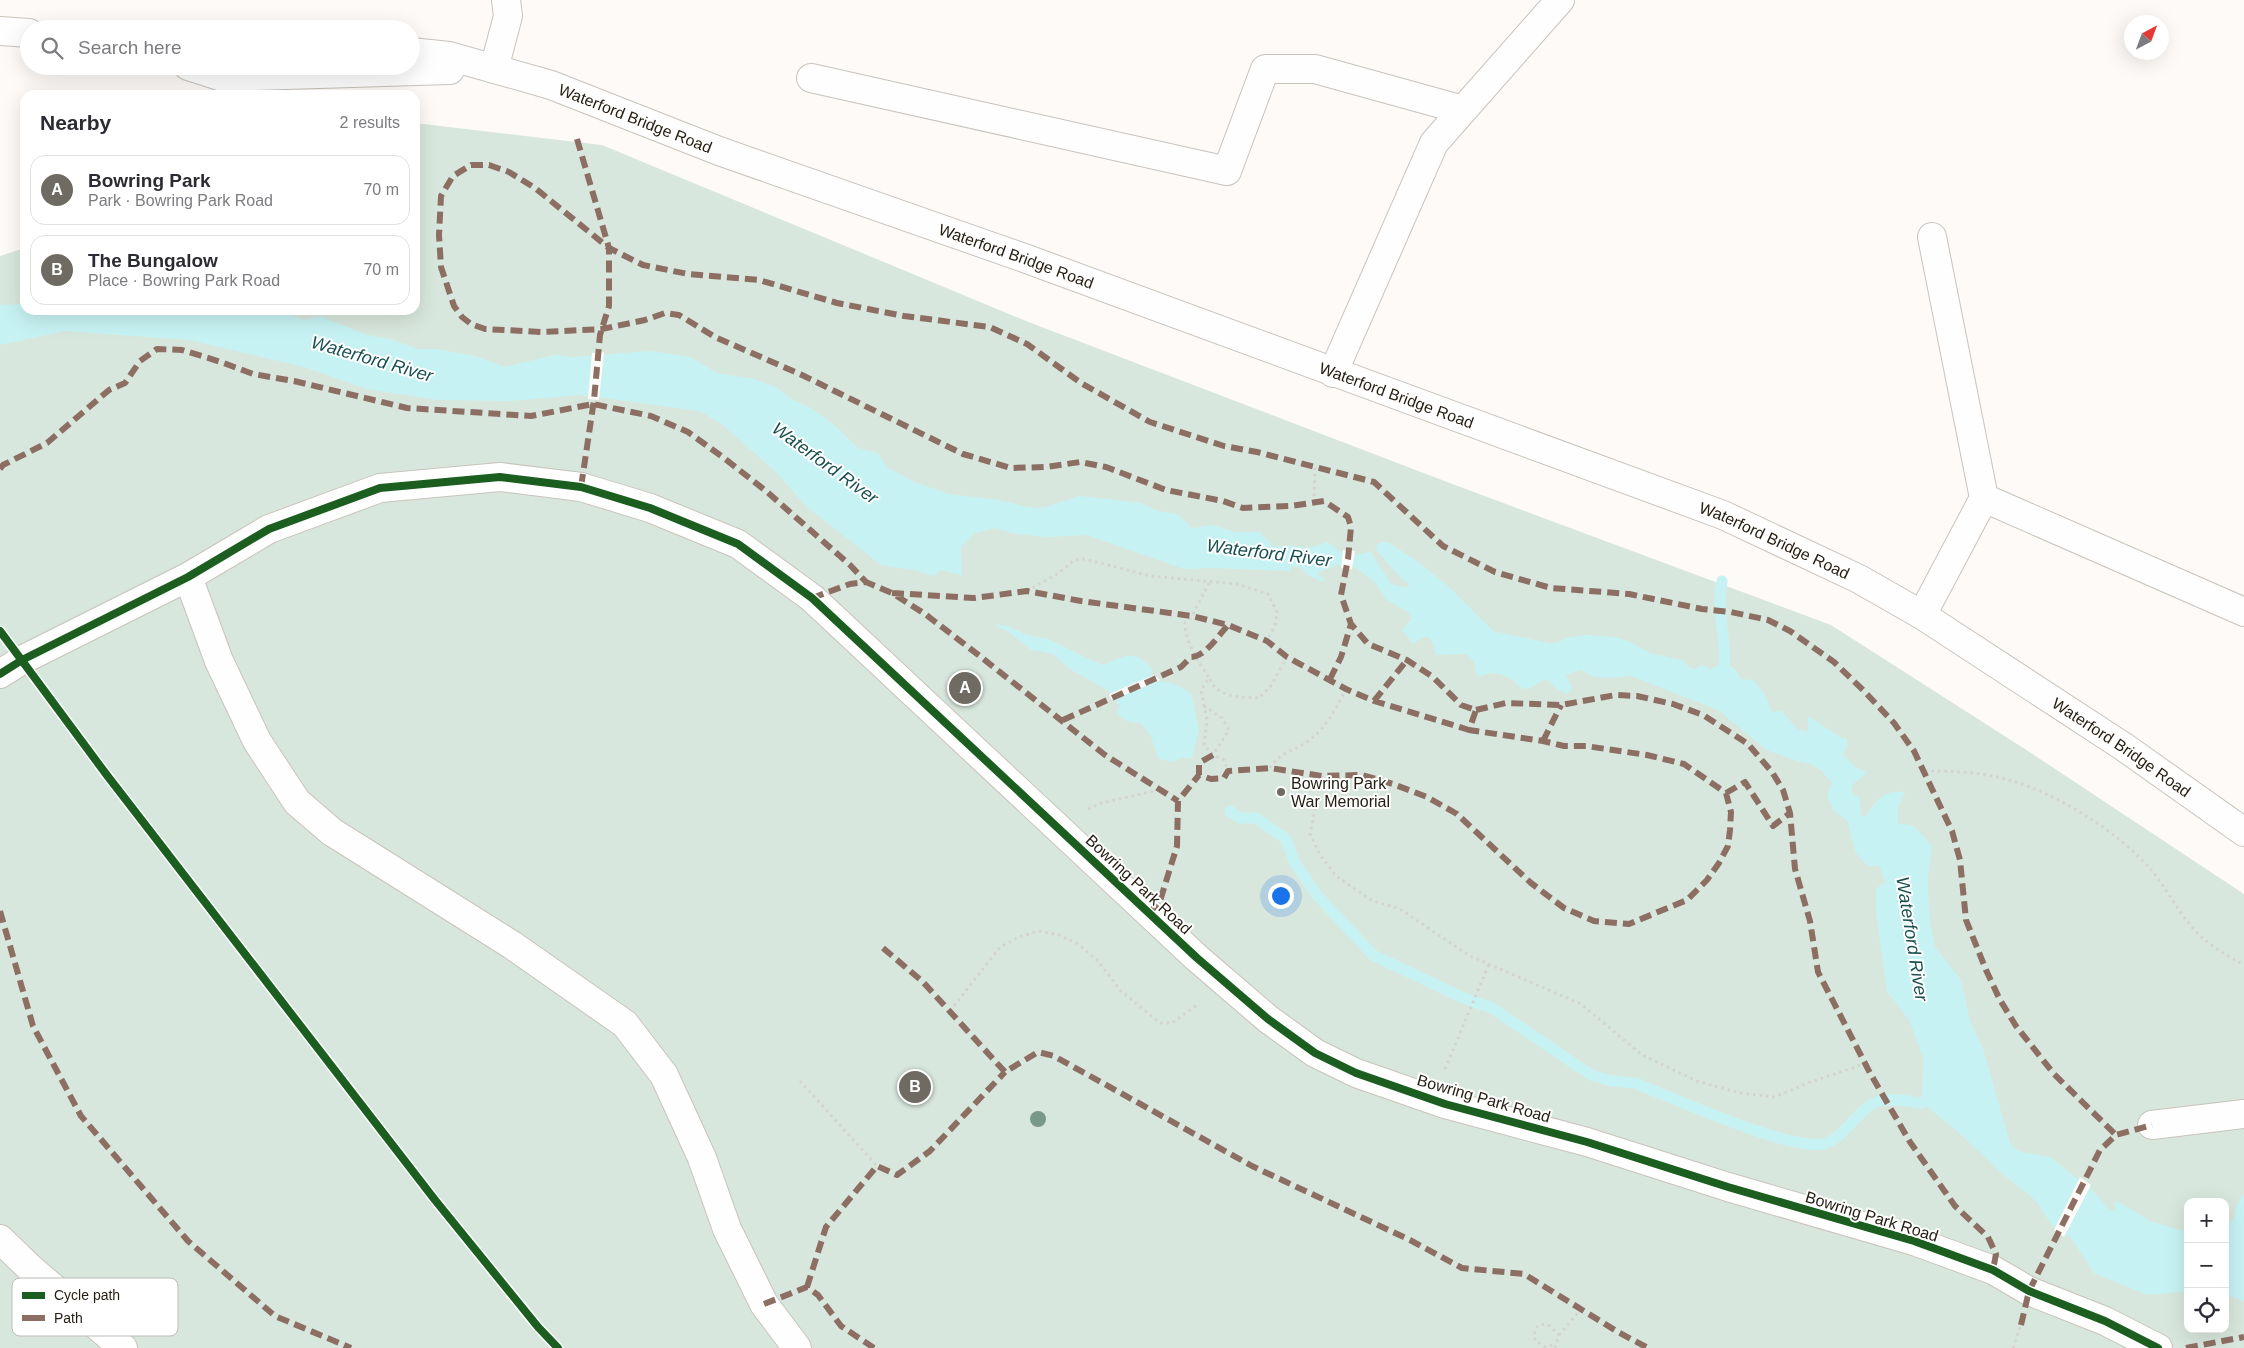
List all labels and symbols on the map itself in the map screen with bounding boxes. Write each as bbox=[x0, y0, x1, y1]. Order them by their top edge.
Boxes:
north arrow bbox=[2124, 15, 2169, 60]
street label: Waterford Bridge Road bbox=[556, 81, 714, 156]
street label: Waterford Bridge Road bbox=[937, 221, 1096, 292]
water label: Waterford River bbox=[309, 332, 436, 386]
street label: Waterford Bridge Road bbox=[1317, 359, 1476, 432]
water label: Waterford River bbox=[768, 418, 883, 509]
street label: Waterford Bridge Road bbox=[1697, 499, 1852, 582]
water label: Waterford River bbox=[1205, 535, 1334, 571]
pin: A bbox=[949, 669, 981, 707]
street label: Waterford Bridge Road bbox=[2049, 695, 2194, 800]
place label: Bowring Park War Memorial bbox=[1291, 775, 1390, 810]
marker: Bowring Park War Memorial bbox=[1275, 786, 1287, 798]
street label: Bowring Park Road bbox=[1082, 831, 1195, 938]
water label: Waterford River bbox=[1892, 875, 1932, 1004]
your location bbox=[1268, 883, 1294, 909]
pin: B bbox=[899, 1068, 931, 1106]
street label: Bowring Park Road bbox=[1415, 1071, 1552, 1126]
street label: Bowring Park Road bbox=[1803, 1188, 1940, 1245]
legend bbox=[12, 1278, 178, 1336]
text: Cycle path bbox=[54, 1287, 120, 1303]
text: Path bbox=[54, 1310, 83, 1326]

